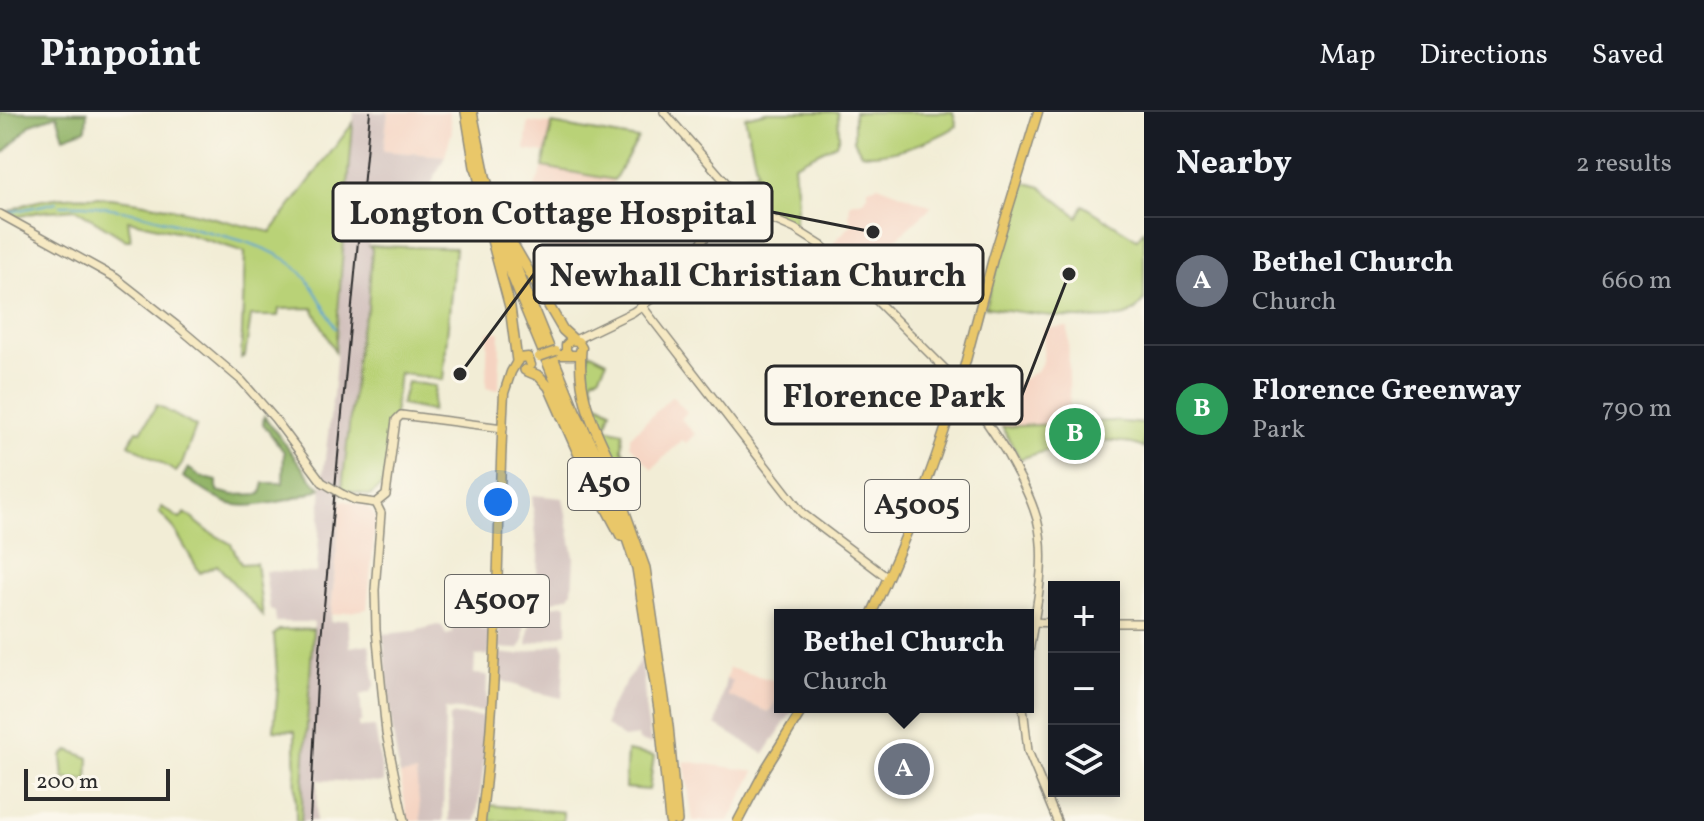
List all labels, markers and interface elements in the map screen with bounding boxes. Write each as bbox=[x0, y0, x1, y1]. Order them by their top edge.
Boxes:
text: Pinpoint bbox=[40, 29, 201, 82]
text: Map bbox=[1320, 36, 1376, 75]
text: Directions bbox=[1420, 36, 1548, 75]
text: Saved bbox=[1592, 36, 1664, 75]
text: Nearby bbox=[1176, 141, 1292, 188]
text: 2 results bbox=[1576, 146, 1672, 182]
callout: Longton Cottage Hospital bbox=[333, 183, 772, 241]
text: Longton Cottage Hospital bbox=[349, 192, 757, 239]
text: Bethel Church bbox=[1252, 242, 1453, 284]
callout: Newhall Christian Church bbox=[534, 245, 983, 303]
text: Newhall Christian Church bbox=[549, 254, 967, 301]
text: A bbox=[1193, 263, 1211, 299]
text: 660 m bbox=[1602, 263, 1672, 299]
text: Church bbox=[1252, 284, 1337, 320]
callout: Florence Park bbox=[766, 366, 1022, 424]
text: Florence Greenway bbox=[1252, 370, 1521, 412]
text: Florence Park bbox=[782, 375, 1006, 422]
text: B bbox=[1193, 391, 1211, 427]
text: 790 m bbox=[1602, 391, 1672, 427]
pin: B bbox=[1049, 404, 1101, 464]
text: Park bbox=[1252, 412, 1305, 448]
road number: A50 bbox=[568, 458, 640, 510]
road number: A5005 bbox=[865, 480, 969, 532]
your location bbox=[478, 482, 518, 522]
road number: A5007 bbox=[445, 575, 549, 627]
map controls bbox=[1048, 581, 1120, 797]
button: + bbox=[1048, 581, 1120, 653]
popup bbox=[774, 609, 1034, 713]
text: Bethel Church bbox=[803, 622, 1005, 664]
button: − bbox=[1048, 653, 1120, 725]
text: Church bbox=[803, 664, 888, 700]
button: layers bbox=[1048, 725, 1120, 797]
pin: A bbox=[878, 739, 930, 799]
scale bar bbox=[24, 765, 170, 801]
text: 200 m bbox=[36, 767, 98, 798]

